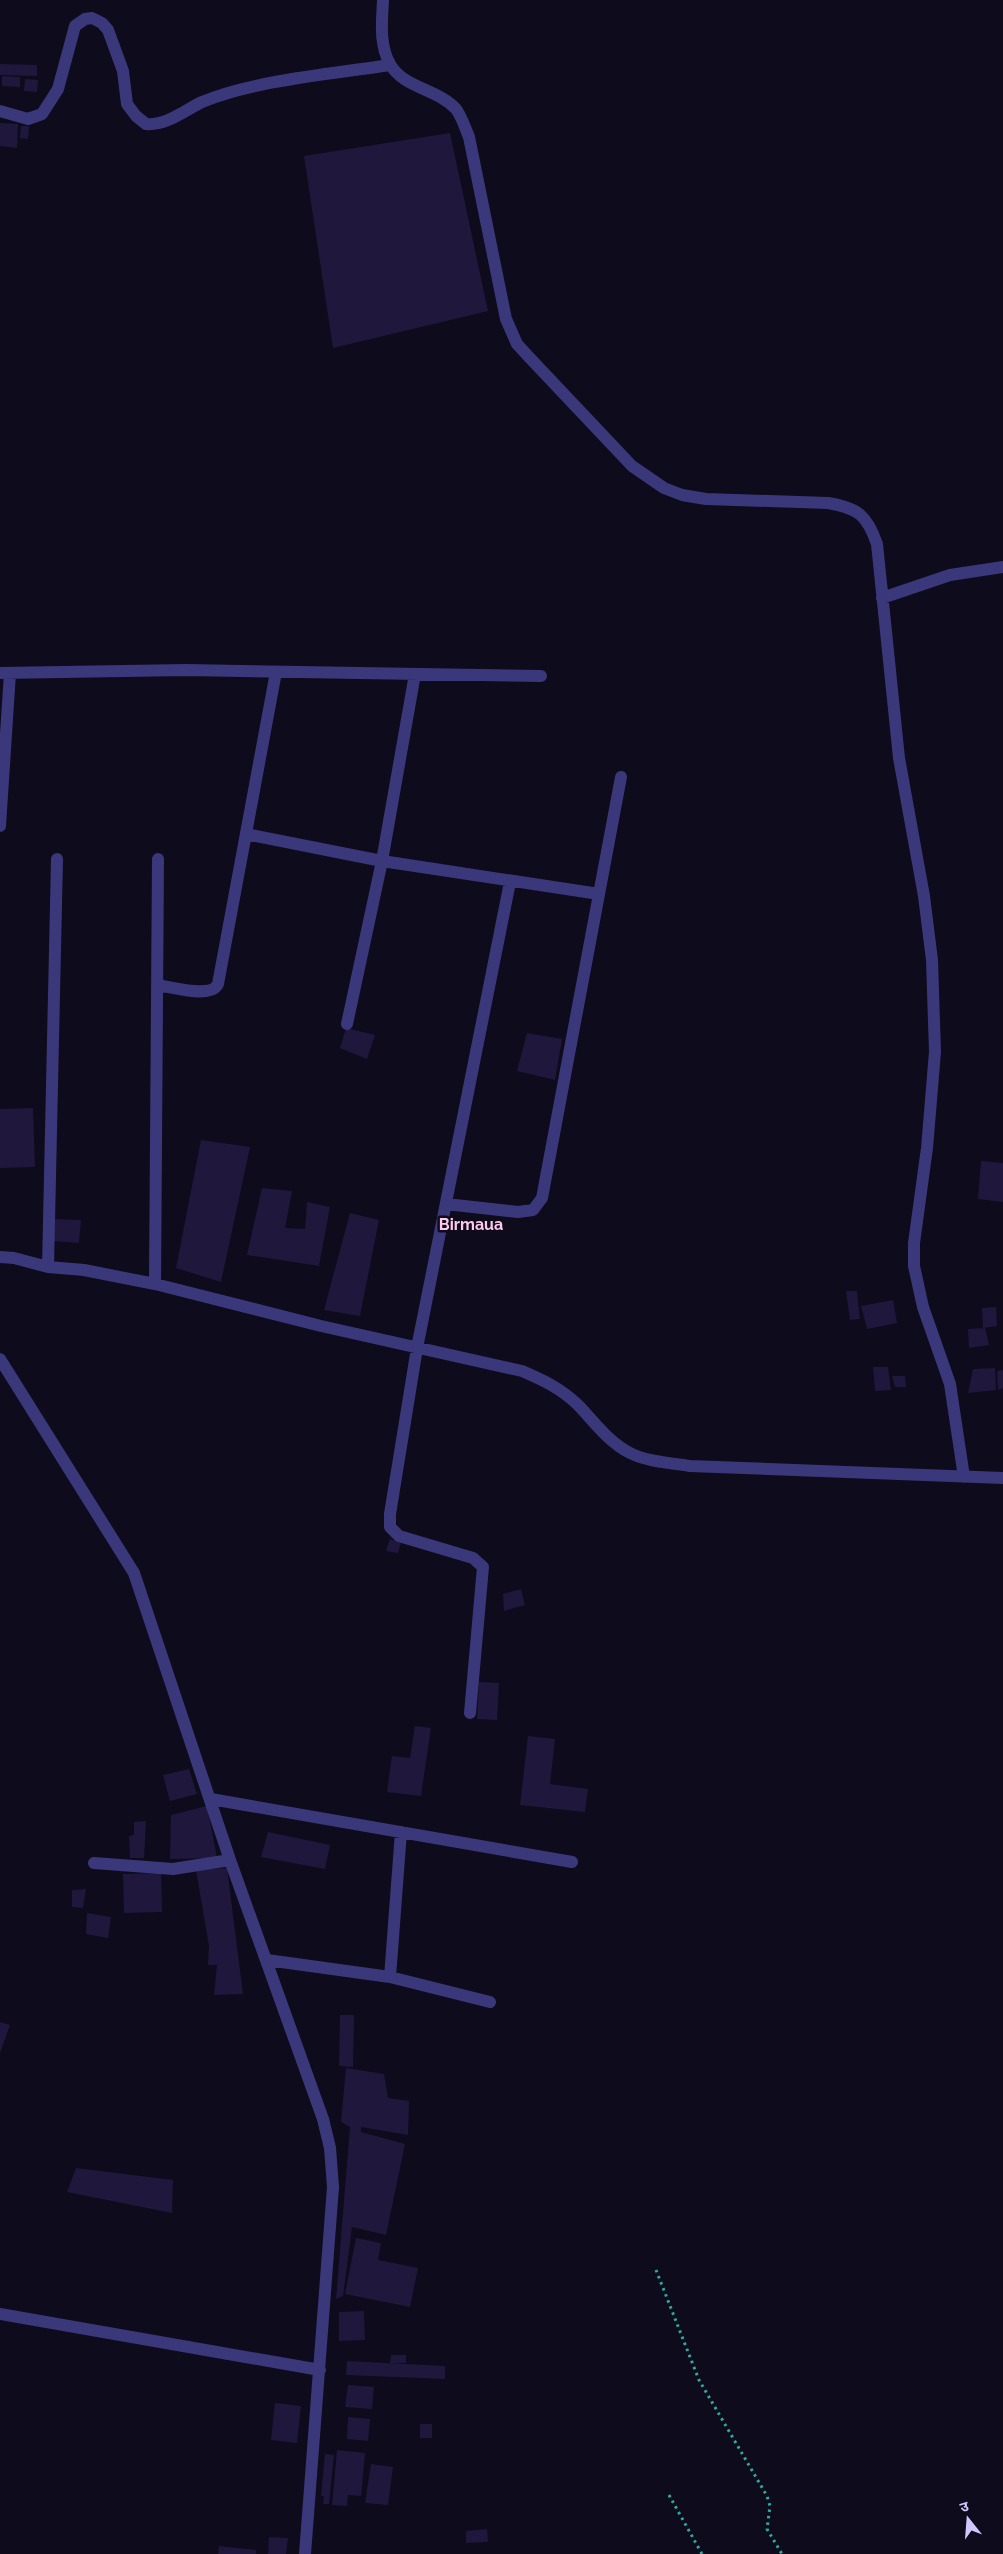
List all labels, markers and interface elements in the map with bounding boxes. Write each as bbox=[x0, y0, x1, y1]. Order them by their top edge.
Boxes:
district label: Birmaua bbox=[439, 1215, 503, 1234]
north arrow bbox=[943, 2494, 993, 2544]
text: उ bbox=[958, 2497, 971, 2515]

